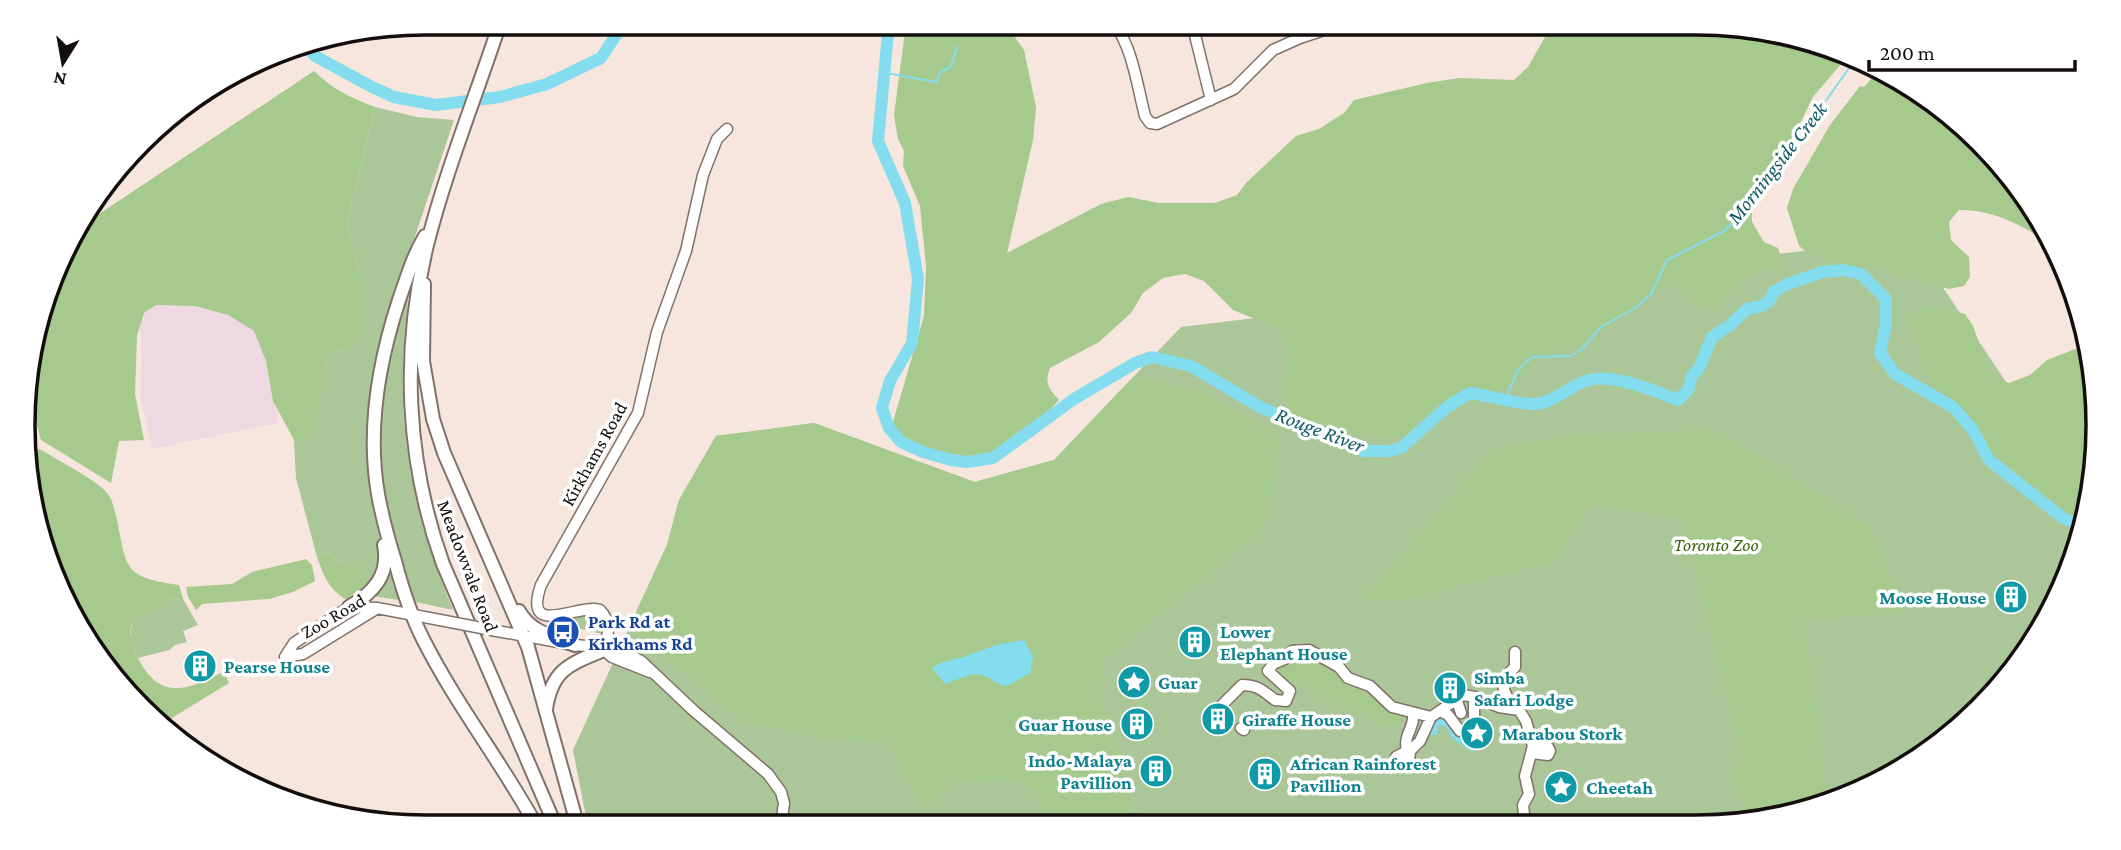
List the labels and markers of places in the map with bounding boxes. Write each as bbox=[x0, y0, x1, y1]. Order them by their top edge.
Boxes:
building icon: Moose House bbox=[1992, 578, 2030, 616]
place label: Moose House bbox=[1879, 587, 1986, 608]
place label: Park Rd at Kirkhams Rd bbox=[588, 611, 693, 654]
bus stop icon: Park Rd at Kirkhams Rd bbox=[544, 613, 582, 651]
place label: Lower Elephant House bbox=[1220, 621, 1348, 664]
building icon: Lower Elephant House bbox=[1176, 623, 1214, 661]
building icon: Pearse House bbox=[181, 647, 219, 685]
place label: Pearse House bbox=[224, 656, 330, 677]
place icon: Guar bbox=[1115, 663, 1153, 701]
place label: Simba Safari Lodge bbox=[1474, 667, 1574, 710]
building icon: Simba Safari Lodge bbox=[1431, 669, 1469, 707]
place label: Guar bbox=[1158, 672, 1198, 693]
building icon: Giraffe House bbox=[1199, 700, 1237, 738]
building icon: Guar House bbox=[1118, 705, 1156, 743]
place label: Giraffe House bbox=[1242, 709, 1351, 730]
place label: Guar House bbox=[1018, 714, 1112, 735]
place icon: Marabou Stork bbox=[1458, 714, 1496, 752]
place label: Marabou Stork bbox=[1502, 723, 1623, 744]
place label: Indo-Malaya Pavillion bbox=[1028, 750, 1133, 793]
building icon: Indo-Malaya Pavillion bbox=[1137, 752, 1175, 790]
place label: African Rainforest Pavillion bbox=[1289, 753, 1436, 796]
building icon: African Rainforest Pavillion bbox=[1246, 755, 1284, 793]
place icon: Cheetah bbox=[1542, 768, 1580, 806]
place label: Cheetah bbox=[1586, 777, 1653, 798]

